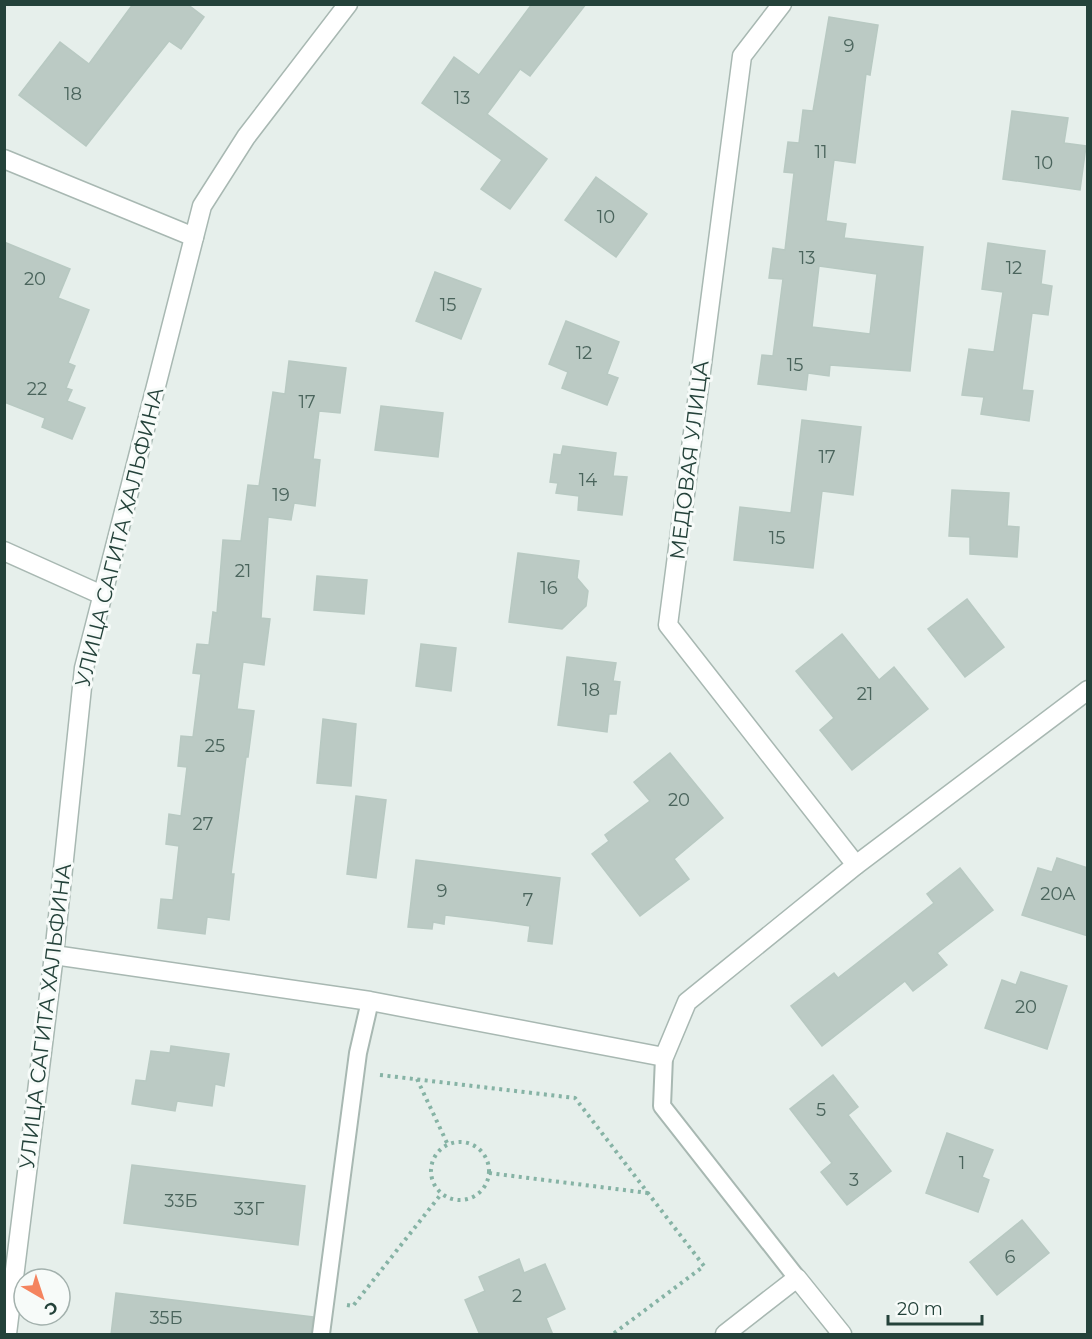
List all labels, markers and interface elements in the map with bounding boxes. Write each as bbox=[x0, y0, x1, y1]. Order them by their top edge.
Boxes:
house number: 9 bbox=[844, 35, 855, 57]
house number: 18 bbox=[64, 83, 82, 105]
house number: 13 bbox=[454, 87, 470, 109]
house number: 11 bbox=[815, 141, 828, 163]
house number: 10 bbox=[1035, 152, 1053, 174]
house number: 10 bbox=[597, 206, 615, 228]
house number: 13 bbox=[799, 247, 815, 269]
house number: 12 bbox=[1006, 257, 1022, 279]
house number: 20 bbox=[24, 268, 46, 290]
house number: 15 bbox=[440, 294, 456, 316]
house number: 12 bbox=[576, 342, 592, 364]
house number: 15 bbox=[787, 354, 803, 376]
street label: МЕДОВАЯ УЛИЦА bbox=[664, 359, 714, 561]
house number: 22 bbox=[27, 378, 47, 400]
street label: УЛИЦА САГИТА ХАЛЬФИНА bbox=[70, 384, 168, 689]
house number: 17 bbox=[298, 391, 316, 413]
house number: 17 bbox=[818, 446, 836, 468]
house number: 14 bbox=[579, 469, 597, 491]
house number: 19 bbox=[272, 484, 290, 506]
house number: 15 bbox=[769, 527, 785, 549]
house number: 21 bbox=[235, 560, 251, 582]
house number: 16 bbox=[540, 577, 558, 599]
house number: 18 bbox=[582, 679, 600, 701]
house number: 21 bbox=[857, 683, 873, 705]
house number: 25 bbox=[205, 735, 225, 757]
house number: 20 bbox=[668, 789, 690, 811]
house number: 27 bbox=[193, 813, 213, 835]
street label: УЛИЦА САГИТА ХАЛЬФИНА bbox=[14, 861, 76, 1170]
house number: 9 bbox=[437, 880, 448, 902]
house number: 20А bbox=[1040, 883, 1076, 905]
house number: 7 bbox=[523, 889, 533, 911]
house number: 20 bbox=[1015, 996, 1037, 1018]
house number: 5 bbox=[816, 1099, 826, 1121]
house number: 1 bbox=[959, 1152, 965, 1174]
house number: 3 bbox=[849, 1169, 859, 1191]
house number: 33Б bbox=[164, 1190, 198, 1212]
house number: 33Г bbox=[234, 1198, 265, 1220]
house number: 6 bbox=[1005, 1246, 1016, 1268]
north arrow bbox=[12, 1267, 72, 1327]
house number: 2 bbox=[512, 1285, 522, 1307]
scale bar bbox=[888, 1288, 982, 1326]
text: С bbox=[40, 1297, 62, 1320]
text: 20 m bbox=[897, 1298, 943, 1320]
house number: 35Б bbox=[149, 1307, 183, 1329]

